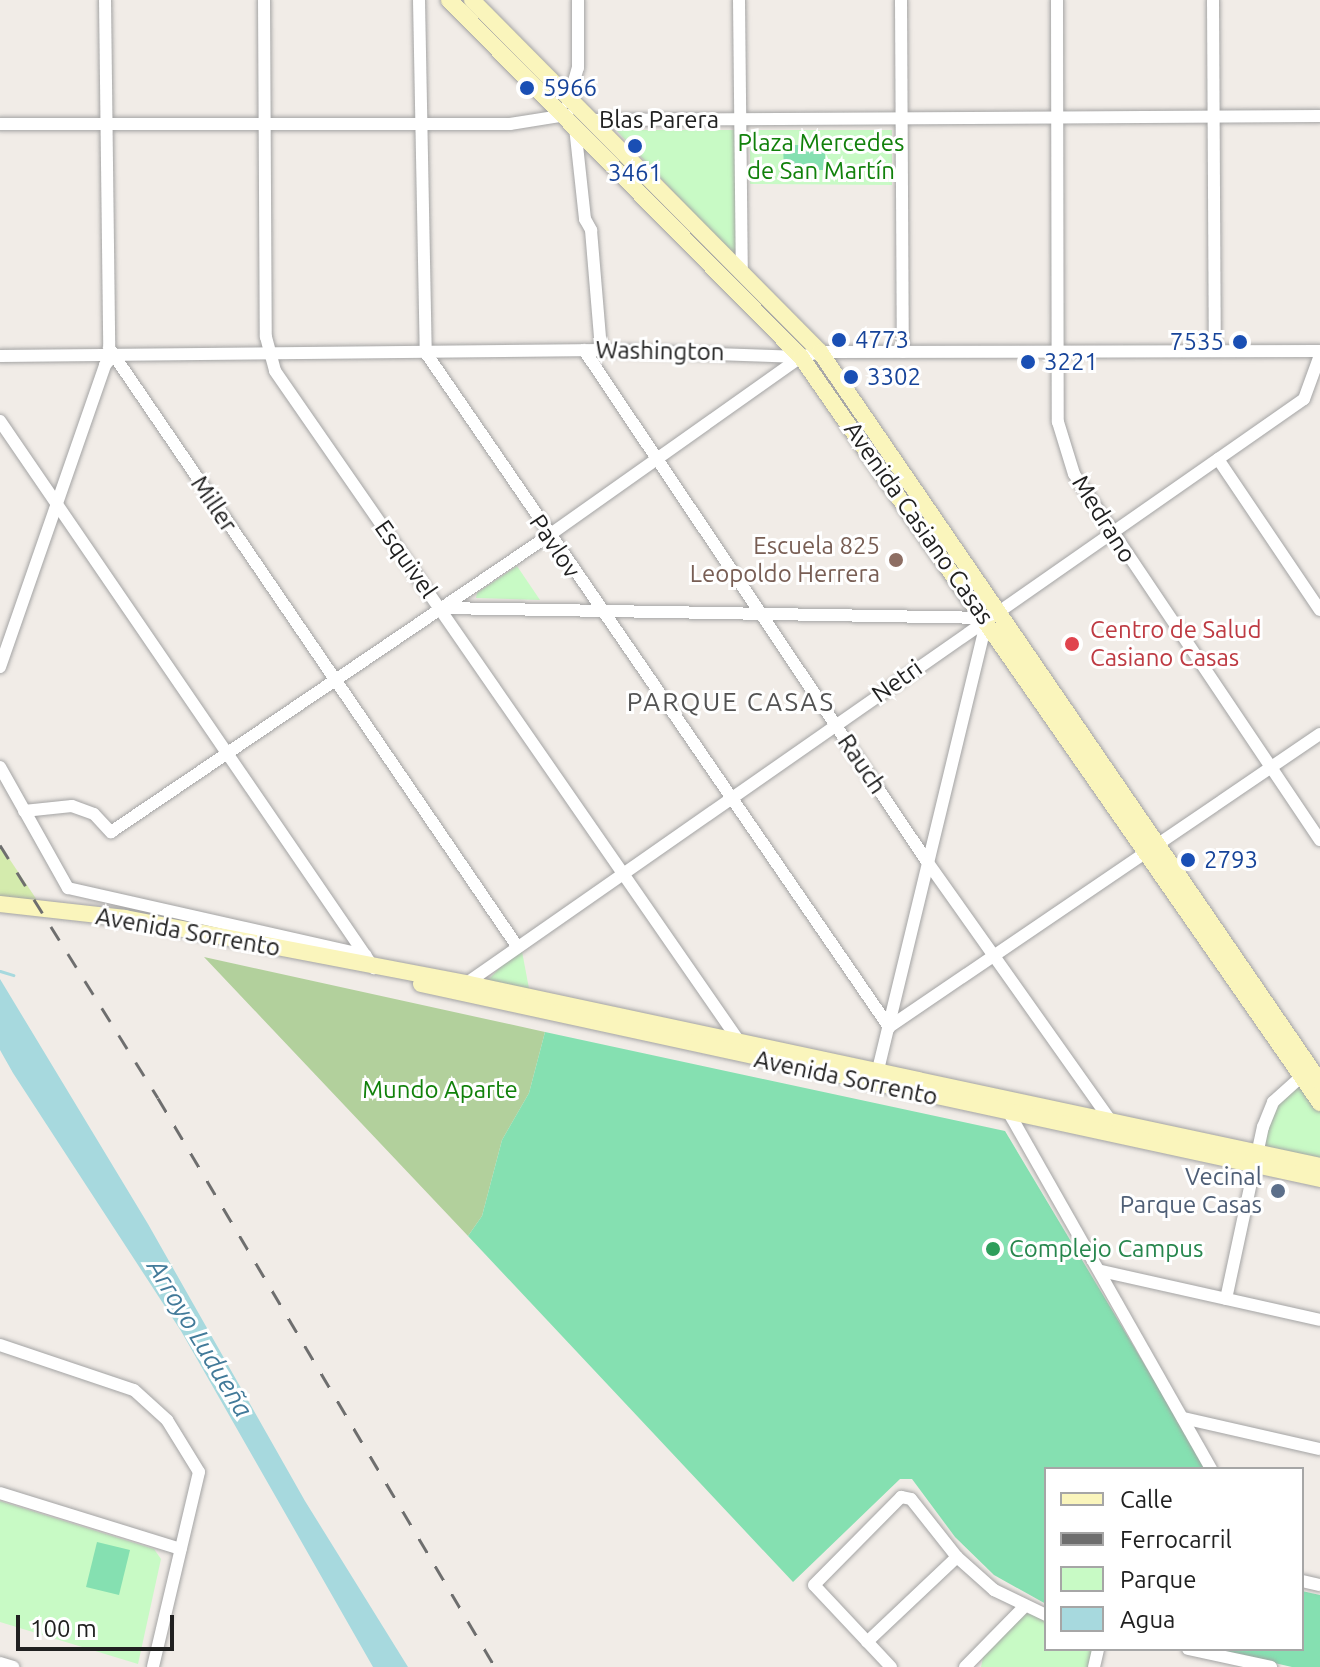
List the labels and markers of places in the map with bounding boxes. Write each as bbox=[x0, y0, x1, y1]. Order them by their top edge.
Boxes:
place label: 5966 bbox=[543, 74, 597, 102]
marker: 5966 bbox=[518, 79, 536, 97]
marker: 3461 bbox=[626, 137, 644, 155]
place label: 3461 bbox=[608, 159, 662, 187]
place label: 4773 bbox=[855, 326, 909, 354]
place label: 7535 bbox=[1170, 328, 1224, 356]
marker: 4773 bbox=[830, 331, 848, 349]
marker: 7535 bbox=[1231, 333, 1249, 351]
place label: 3221 bbox=[1044, 348, 1098, 376]
marker: 3221 bbox=[1019, 353, 1037, 371]
place label: 3302 bbox=[867, 363, 921, 391]
marker: 3302 bbox=[842, 368, 860, 386]
place label: Escuela 825 Leopoldo Herrera bbox=[690, 532, 880, 588]
marker: Escuela 825 Leopoldo Herrera bbox=[887, 551, 905, 569]
place label: Centro de Salud Casiano Casas bbox=[1090, 616, 1261, 672]
marker: Centro de Salud Casiano Casas bbox=[1061, 633, 1083, 655]
place label: 2793 bbox=[1204, 846, 1258, 874]
marker: 2793 bbox=[1179, 851, 1197, 869]
place label: Vecinal Parque Casas bbox=[1120, 1163, 1262, 1219]
marker: Vecinal Parque Casas bbox=[1269, 1182, 1287, 1200]
place label: Complejo Campus bbox=[1009, 1235, 1203, 1263]
marker: Complejo Campus bbox=[984, 1240, 1002, 1258]

